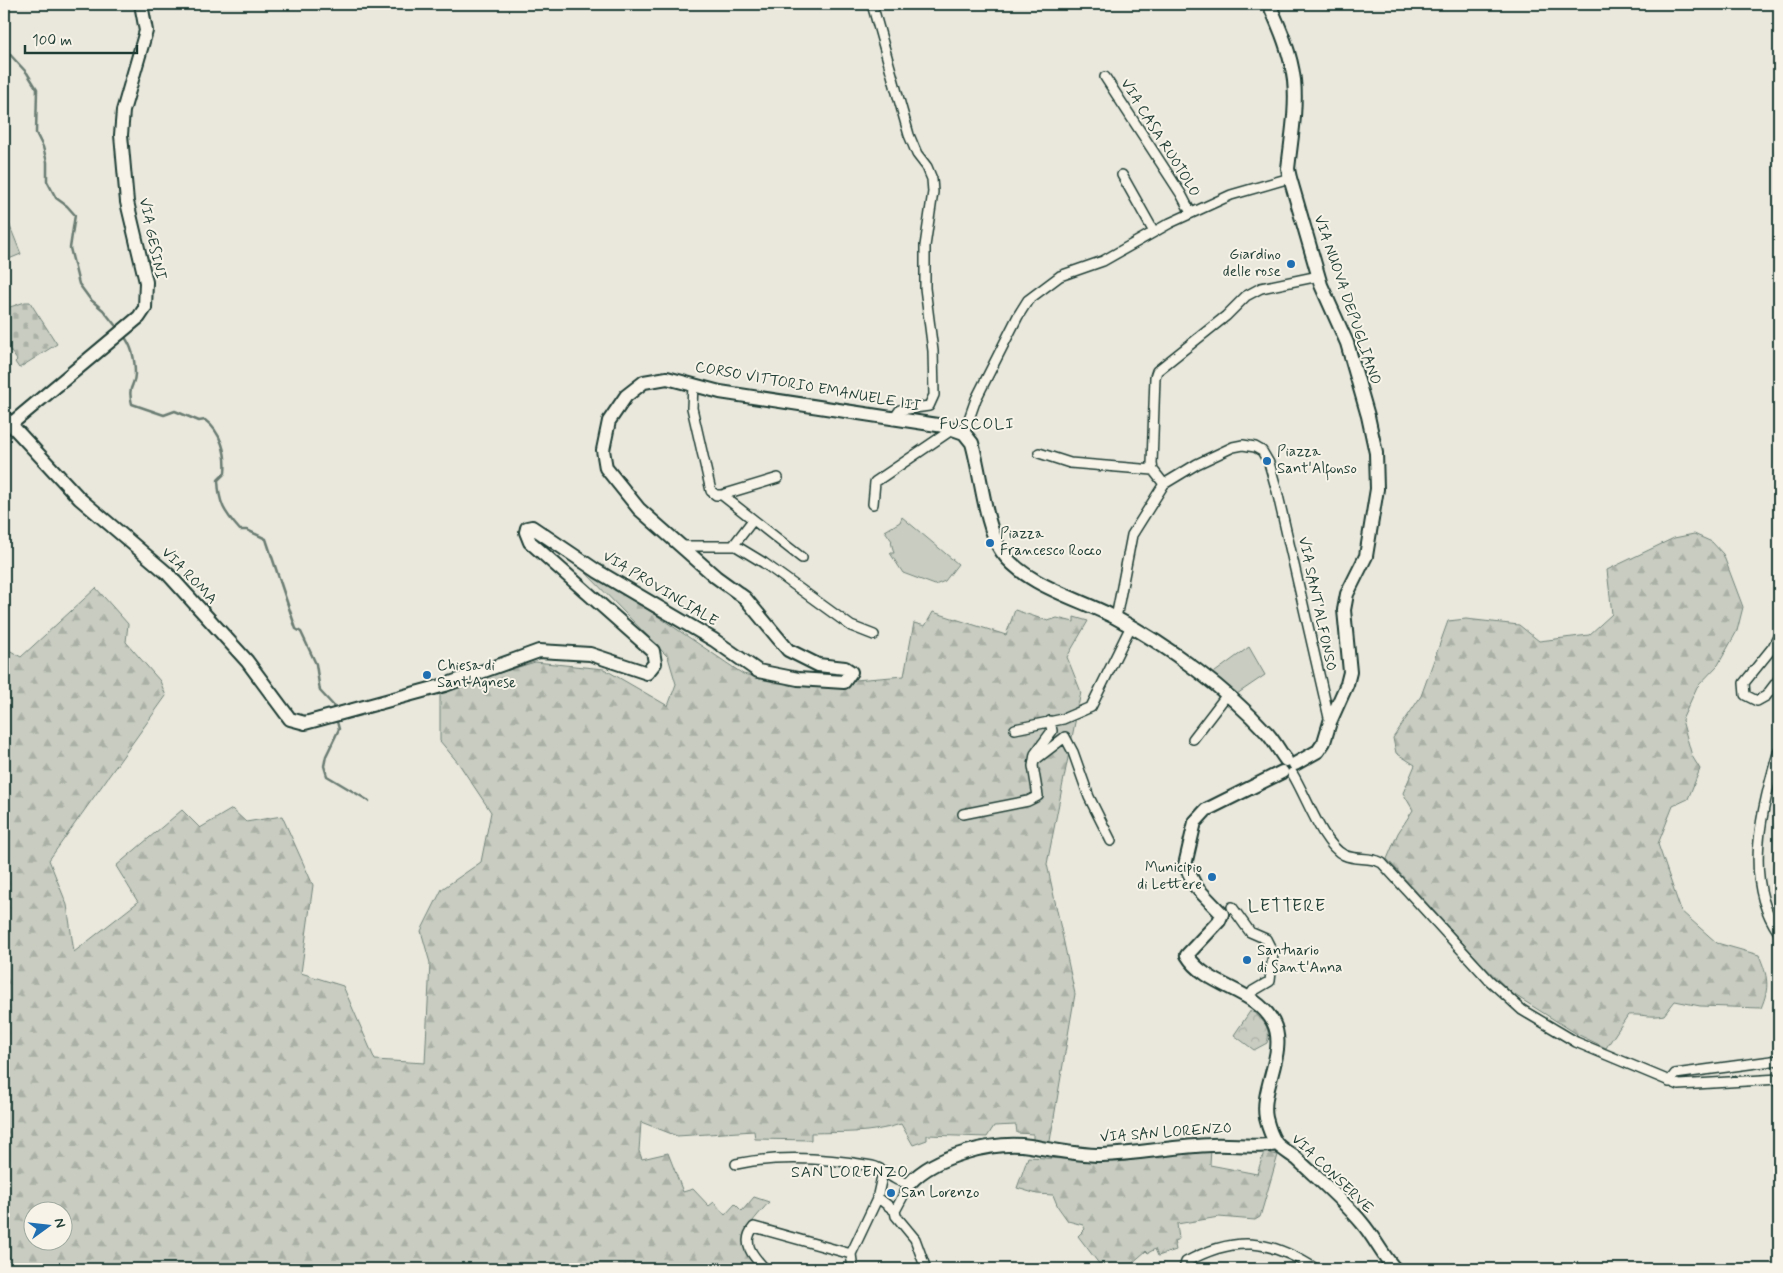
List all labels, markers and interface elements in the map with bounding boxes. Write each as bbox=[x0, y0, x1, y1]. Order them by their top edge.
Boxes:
scale bar bbox=[25, 22, 138, 54]
text: 100 m bbox=[32, 31, 72, 51]
street label: VIA CASA RUOTOLO bbox=[1116, 75, 1204, 201]
street label: VIA GESINI bbox=[134, 196, 171, 282]
street label: VIA NUOVA DEPUGLIANO bbox=[1309, 213, 1385, 387]
place label: Giardino delle rose bbox=[1223, 245, 1281, 282]
marker: Giardino delle rose bbox=[1285, 258, 1297, 270]
street label: CORSO VITTORIO EMANUELE III bbox=[694, 357, 923, 417]
district label: FUSCOLI bbox=[939, 414, 1015, 435]
place label: Piazza Sant'Alfonso bbox=[1277, 442, 1357, 481]
marker: Piazza Sant'Alfonso bbox=[1261, 455, 1273, 467]
place label: Piazza Francesco Rocco bbox=[1000, 524, 1102, 561]
street label: VIA SANT'ALFONSO bbox=[1293, 535, 1341, 673]
marker: Piazza Francesco Rocco bbox=[984, 537, 996, 549]
street label: VIA ROMA bbox=[157, 543, 221, 609]
street label: VIA PROVINCIALE bbox=[599, 547, 722, 632]
place label: Chiesa di Sant'Agnese bbox=[437, 656, 516, 693]
marker: Chiesa di Sant'Agnese bbox=[421, 669, 433, 681]
place label: Municipio di Lettere bbox=[1137, 858, 1202, 895]
marker: Municipio di Lettere bbox=[1206, 871, 1218, 883]
district label: LETTERE bbox=[1248, 894, 1326, 918]
place label: Santuario di Sant'Anna bbox=[1257, 941, 1342, 978]
marker: Santuario di Sant'Anna bbox=[1241, 954, 1253, 966]
street label: VIA SAN LORENZO bbox=[1099, 1118, 1233, 1148]
street label: VIA CONSERVE bbox=[1287, 1130, 1378, 1219]
district label: SAN LORENZO bbox=[791, 1162, 909, 1183]
place label: San Lorenzo bbox=[901, 1183, 980, 1203]
marker: San Lorenzo bbox=[885, 1187, 897, 1199]
north arrow bbox=[22, 1200, 72, 1250]
text: N bbox=[50, 1216, 69, 1230]

